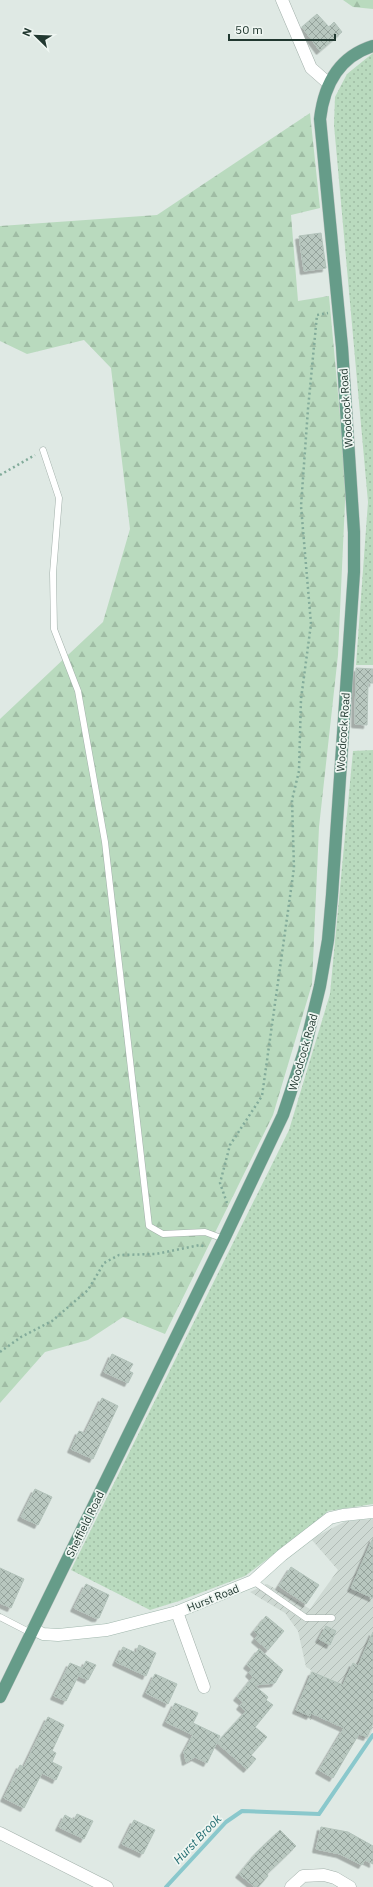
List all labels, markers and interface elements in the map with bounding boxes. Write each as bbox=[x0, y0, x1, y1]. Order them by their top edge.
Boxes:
north arrow bbox=[16, 16, 56, 56]
scale bar bbox=[229, 16, 335, 42]
text: 50 m bbox=[235, 22, 263, 37]
text: N bbox=[19, 26, 35, 38]
street label: Woodcock Road bbox=[336, 368, 356, 448]
street label: Woodcock Road bbox=[333, 692, 353, 772]
street label: Woodcock Road bbox=[285, 1012, 321, 1092]
street label: Sheffield Road bbox=[63, 1489, 107, 1559]
street label: Hurst Road bbox=[185, 1581, 241, 1615]
water label: Hurst Brook bbox=[170, 1811, 225, 1867]

